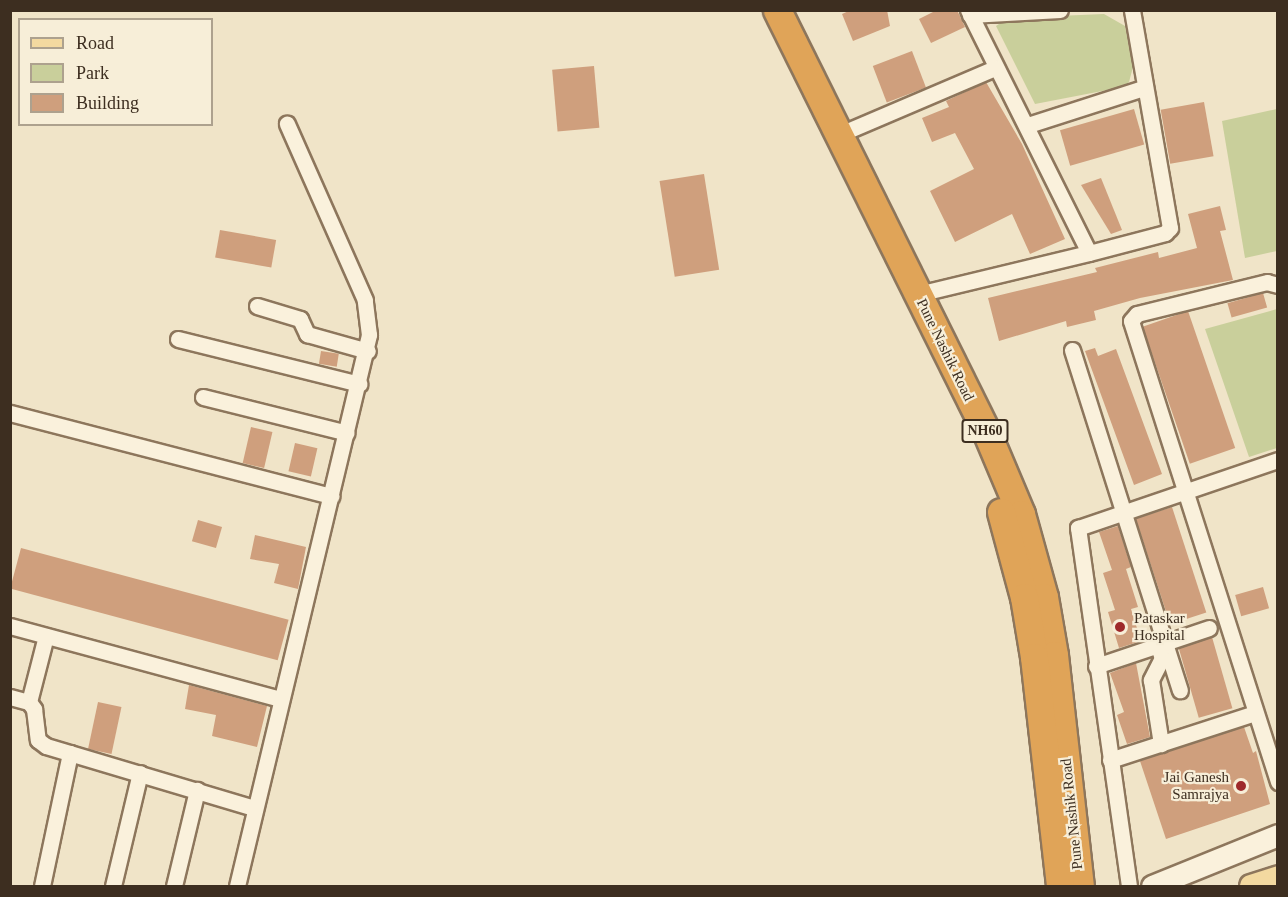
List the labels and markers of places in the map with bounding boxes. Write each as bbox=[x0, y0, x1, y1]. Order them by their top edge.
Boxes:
place label: Pataskar Hospital bbox=[1134, 609, 1185, 644]
marker: Pataskar Hospital bbox=[1111, 618, 1129, 636]
place label: Jai Ganesh Samrajya bbox=[1164, 768, 1229, 803]
marker: Jai Ganesh Samrajya bbox=[1234, 779, 1248, 793]

